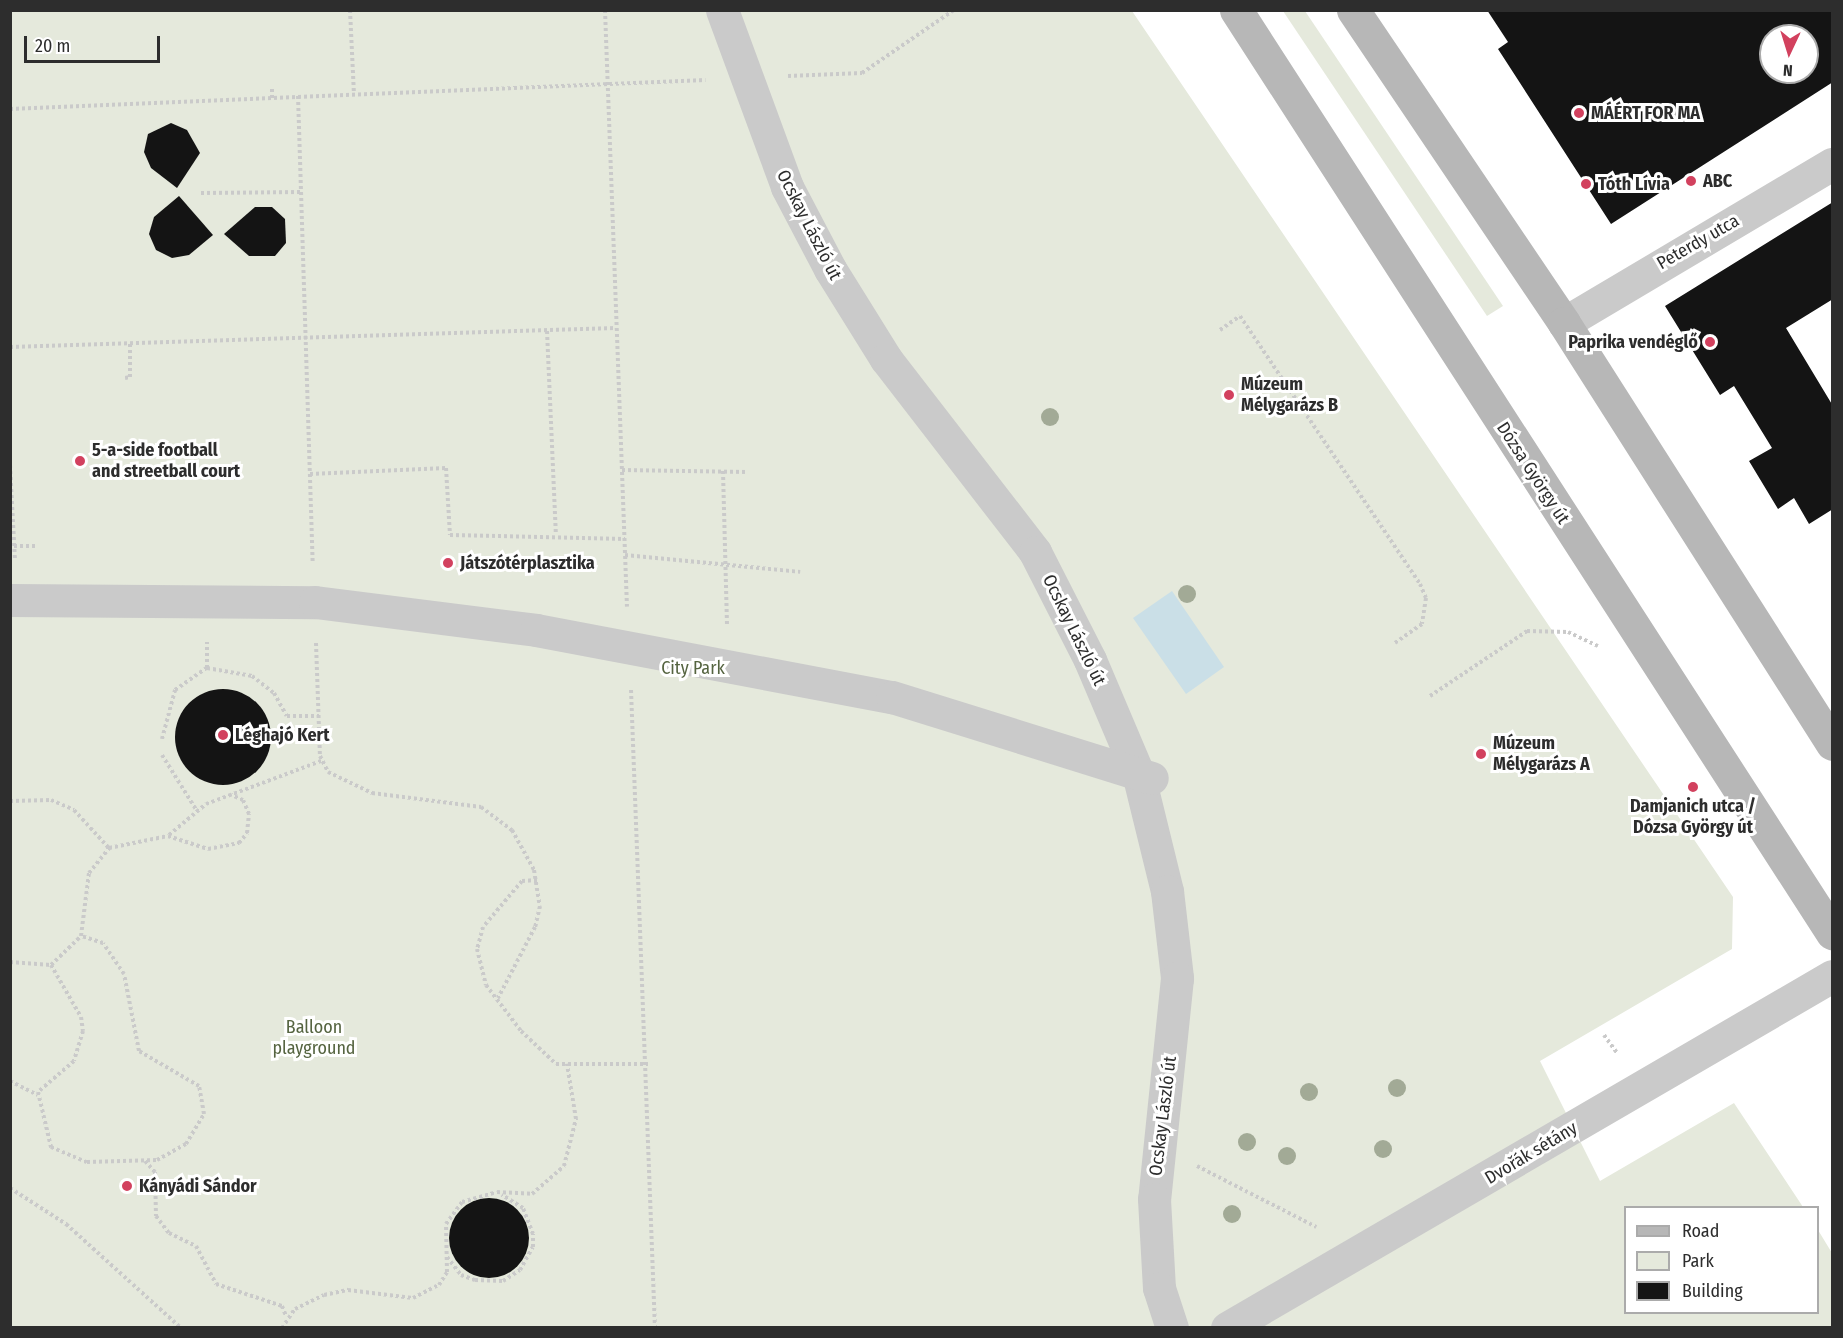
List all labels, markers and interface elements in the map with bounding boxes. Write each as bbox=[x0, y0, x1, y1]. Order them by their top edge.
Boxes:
scale bar bbox=[27, 24, 164, 62]
north arrow bbox=[1759, 24, 1819, 84]
text: 20 m bbox=[35, 35, 70, 57]
text: N bbox=[1782, 61, 1793, 80]
place label: MÁÉRT FOR MA bbox=[1591, 102, 1700, 124]
marker: MÁÉRT FOR MA bbox=[1572, 106, 1586, 120]
street label: Ocskay László út bbox=[772, 166, 846, 284]
place label: ABC bbox=[1703, 170, 1732, 192]
place label: Tóth Lívia bbox=[1598, 173, 1670, 195]
marker: ABC bbox=[1684, 174, 1698, 188]
marker: Tóth Lívia bbox=[1579, 177, 1593, 191]
street label: Peterdy utca bbox=[1653, 210, 1743, 274]
place label: Paprika vendéglő bbox=[1568, 331, 1698, 353]
marker: Paprika vendéglő bbox=[1703, 335, 1717, 349]
place label: Múzeum Mélygarázs B bbox=[1241, 374, 1338, 416]
marker: Múzeum Mélygarázs B bbox=[1222, 388, 1236, 402]
street label: Dózsa György út bbox=[1492, 418, 1574, 528]
place label: 5-a-side football and streetball court bbox=[92, 440, 240, 482]
marker: 5-a-side football and streetball court bbox=[73, 454, 87, 468]
place label: Játszótérplasztika bbox=[460, 552, 595, 574]
marker: Játszótérplasztika bbox=[441, 556, 455, 570]
street label: Ocskay László út bbox=[1038, 571, 1110, 689]
park label: City Park bbox=[661, 657, 725, 679]
place label: Léghajó Kert bbox=[235, 724, 329, 746]
marker: Léghajó Kert bbox=[216, 728, 230, 742]
place label: Múzeum Mélygarázs A bbox=[1493, 733, 1590, 776]
marker: Múzeum Mélygarázs A bbox=[1474, 747, 1488, 761]
marker: Damjanich utca / Dózsa György út bbox=[1686, 780, 1700, 794]
place label: Damjanich utca / Dózsa György út bbox=[1630, 796, 1756, 838]
park label: Balloon playground bbox=[272, 1017, 356, 1060]
street label: Ocskay László út bbox=[1145, 1055, 1181, 1177]
street label: Dvořák sétány bbox=[1481, 1117, 1581, 1189]
place label: Kányádi Sándor bbox=[139, 1175, 257, 1197]
marker: Kányádi Sándor bbox=[120, 1179, 134, 1193]
legend bbox=[1624, 1206, 1819, 1314]
text: Road bbox=[1682, 1220, 1719, 1242]
text: Park bbox=[1682, 1250, 1714, 1272]
text: Building bbox=[1682, 1280, 1743, 1302]

